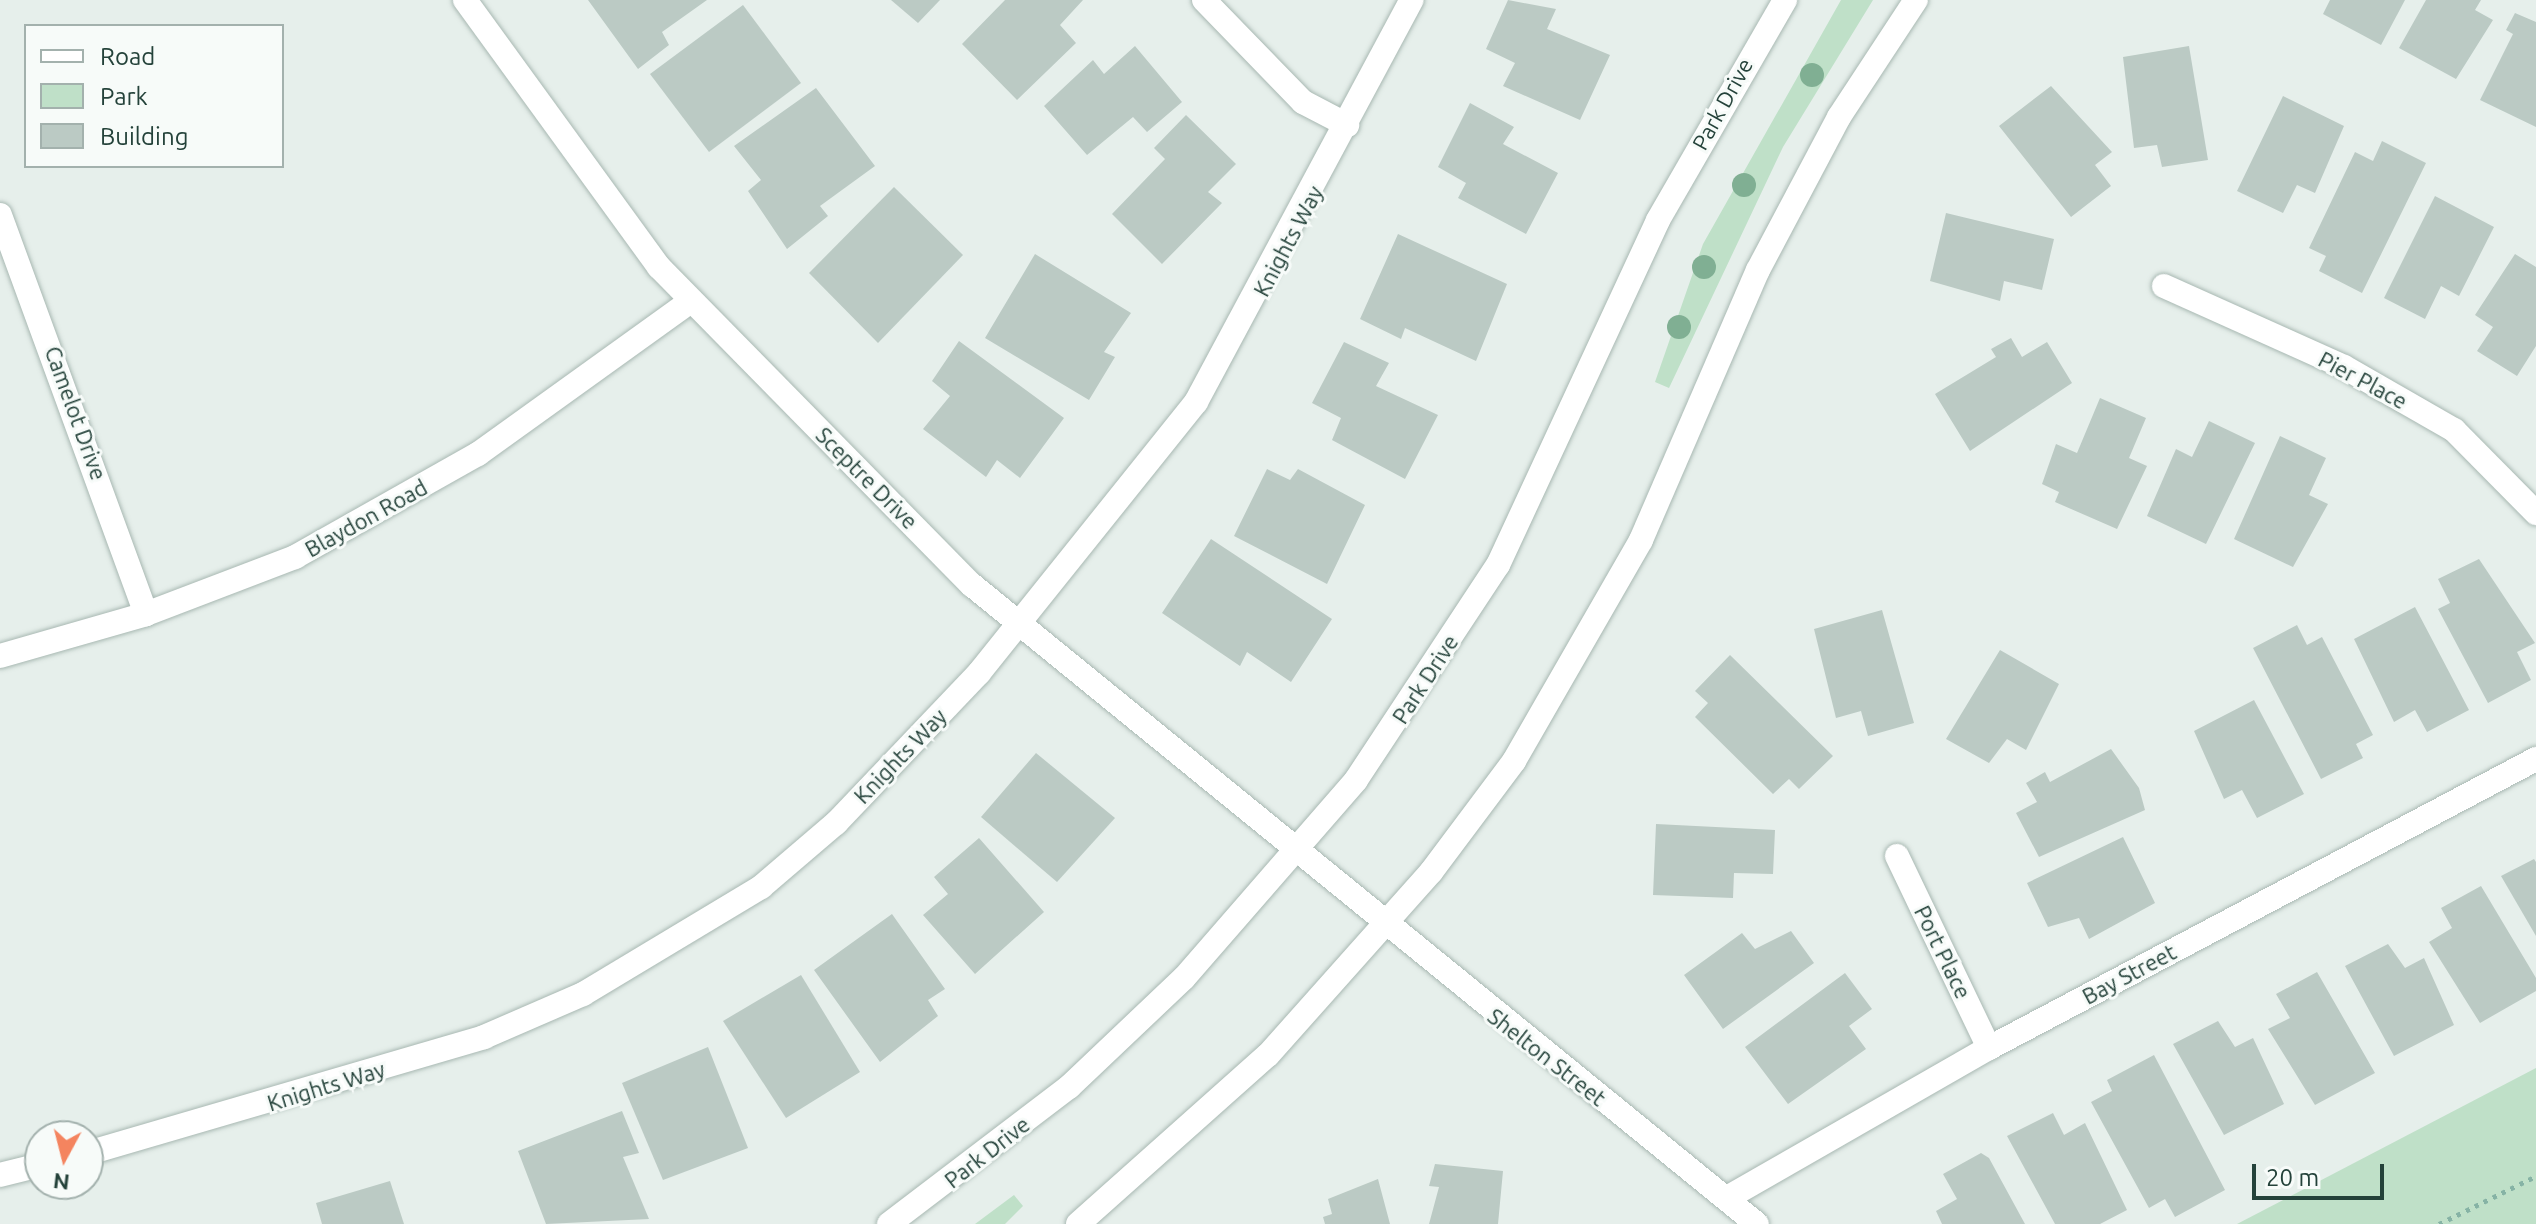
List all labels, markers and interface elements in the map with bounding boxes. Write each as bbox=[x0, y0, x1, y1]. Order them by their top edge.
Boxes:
legend bbox=[24, 24, 284, 168]
text: Road bbox=[100, 43, 155, 70]
street label: Park Drive bbox=[1686, 54, 1758, 154]
text: Park bbox=[100, 83, 148, 110]
text: Building bbox=[100, 123, 188, 150]
street label: Knights Way bbox=[1248, 181, 1328, 301]
street label: Camelot Drive bbox=[40, 343, 112, 483]
street label: Pier Place bbox=[2314, 346, 2412, 414]
street label: Sceptre Drive bbox=[811, 422, 923, 534]
street label: Blaydon Road bbox=[300, 474, 432, 562]
street label: Park Drive bbox=[1386, 630, 1464, 728]
street label: Knights Way bbox=[848, 703, 952, 809]
street label: Port Place bbox=[1909, 901, 1977, 1003]
street label: Bay Street bbox=[2078, 938, 2180, 1010]
street label: Shelton Street bbox=[1483, 1003, 1611, 1111]
street label: Knights Way bbox=[264, 1056, 388, 1116]
street label: Park Drive bbox=[939, 1111, 1035, 1193]
north arrow bbox=[24, 1120, 104, 1200]
scale bar bbox=[2256, 1148, 2388, 1198]
text: 20 m bbox=[2266, 1164, 2319, 1191]
text: N bbox=[52, 1169, 71, 1196]

